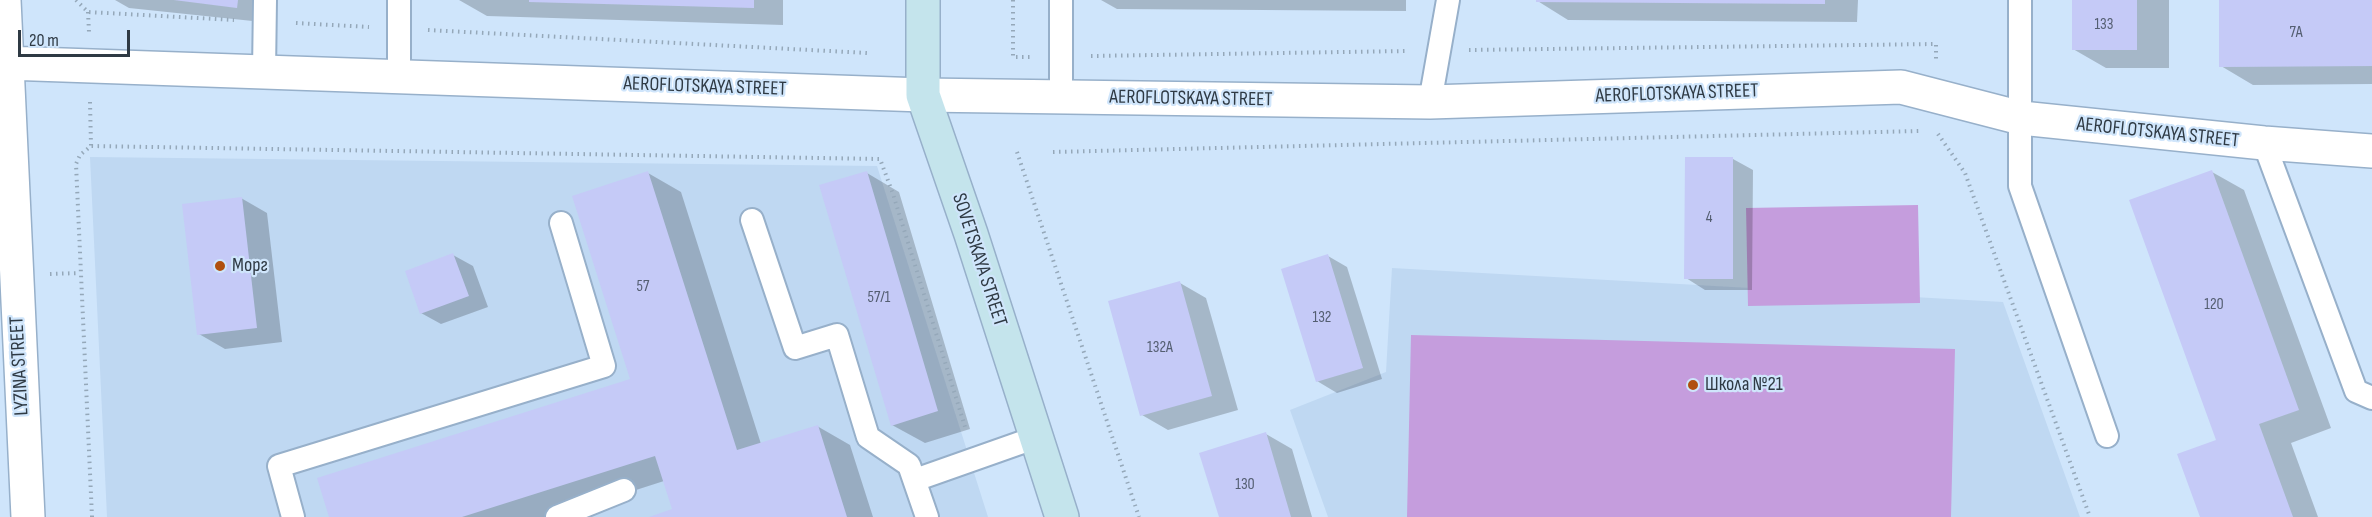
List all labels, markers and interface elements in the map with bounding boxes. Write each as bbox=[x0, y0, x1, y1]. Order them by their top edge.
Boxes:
house number: 133 bbox=[2094, 15, 2114, 35]
scale bar bbox=[21, 18, 134, 56]
house number: 7А bbox=[2290, 23, 2302, 43]
text: 20 m bbox=[29, 30, 59, 51]
street label: AEROFLOTSKAYA STREET bbox=[623, 72, 787, 102]
street label: AEROFLOTSKAYA STREET bbox=[1595, 79, 1759, 109]
street label: AEROFLOTSKAYA STREET bbox=[1109, 86, 1273, 112]
street label: AEROFLOTSKAYA STREET bbox=[2076, 113, 2240, 153]
street label: SOVETSKAYA STREET bbox=[946, 190, 1012, 330]
house number: 4 bbox=[1706, 208, 1712, 228]
place label: Морг bbox=[232, 254, 268, 278]
marker: Морг bbox=[213, 259, 227, 273]
house number: 57 bbox=[637, 277, 649, 297]
house number: 57/1 bbox=[868, 288, 890, 308]
house number: 120 bbox=[2204, 295, 2224, 315]
house number: 132 bbox=[1313, 308, 1331, 328]
street label: LYZINA STREET bbox=[5, 316, 35, 416]
house number: 132А bbox=[1147, 338, 1173, 358]
place label: Школа №21 bbox=[1705, 373, 1783, 397]
marker: Школа №21 bbox=[1686, 378, 1700, 392]
house number: 130 bbox=[1235, 475, 1255, 495]

